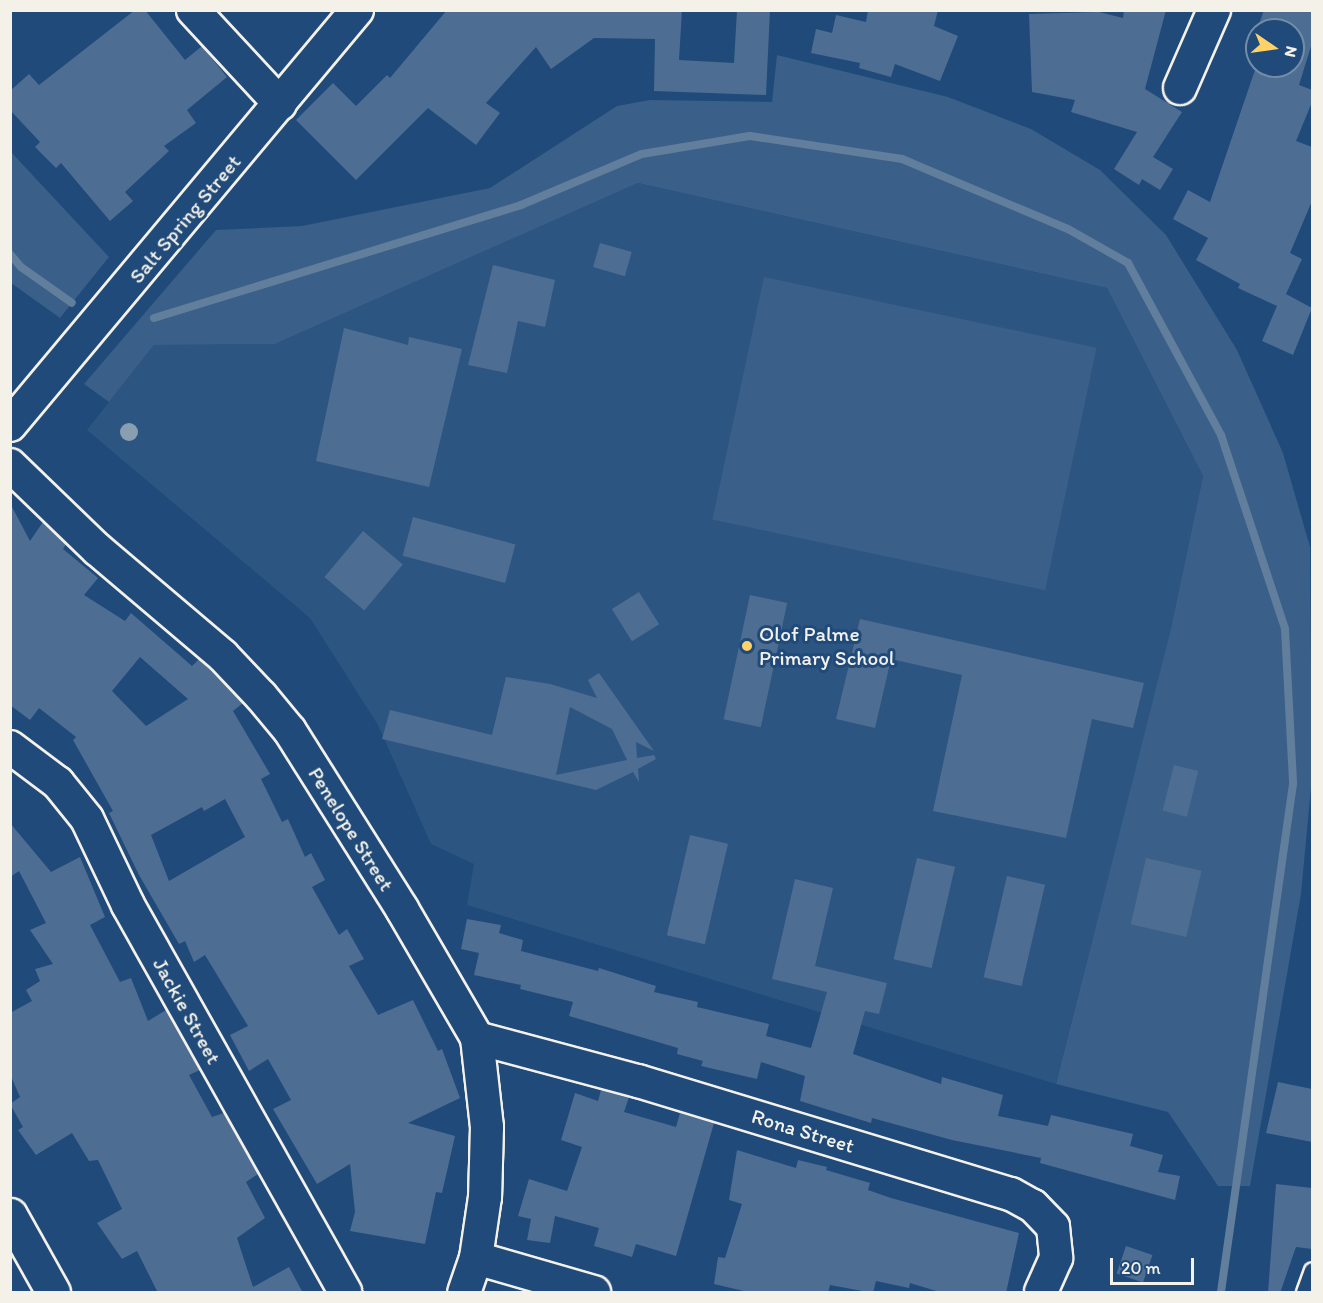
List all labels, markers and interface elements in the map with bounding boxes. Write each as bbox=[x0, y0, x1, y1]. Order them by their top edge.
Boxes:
north arrow bbox=[1245, 18, 1305, 78]
text: N bbox=[1281, 44, 1302, 59]
street label: Salt Spring Street bbox=[124, 149, 246, 289]
place label: Olof Palme Primary School bbox=[759, 621, 895, 671]
marker: Olof Palme Primary School bbox=[740, 639, 754, 653]
street label: Penelope Street bbox=[303, 762, 399, 896]
street label: Jackie Street bbox=[148, 954, 226, 1068]
street label: Rona Street bbox=[749, 1103, 857, 1159]
scale bar bbox=[1113, 1246, 1197, 1284]
text: 20 m bbox=[1121, 1257, 1161, 1279]

